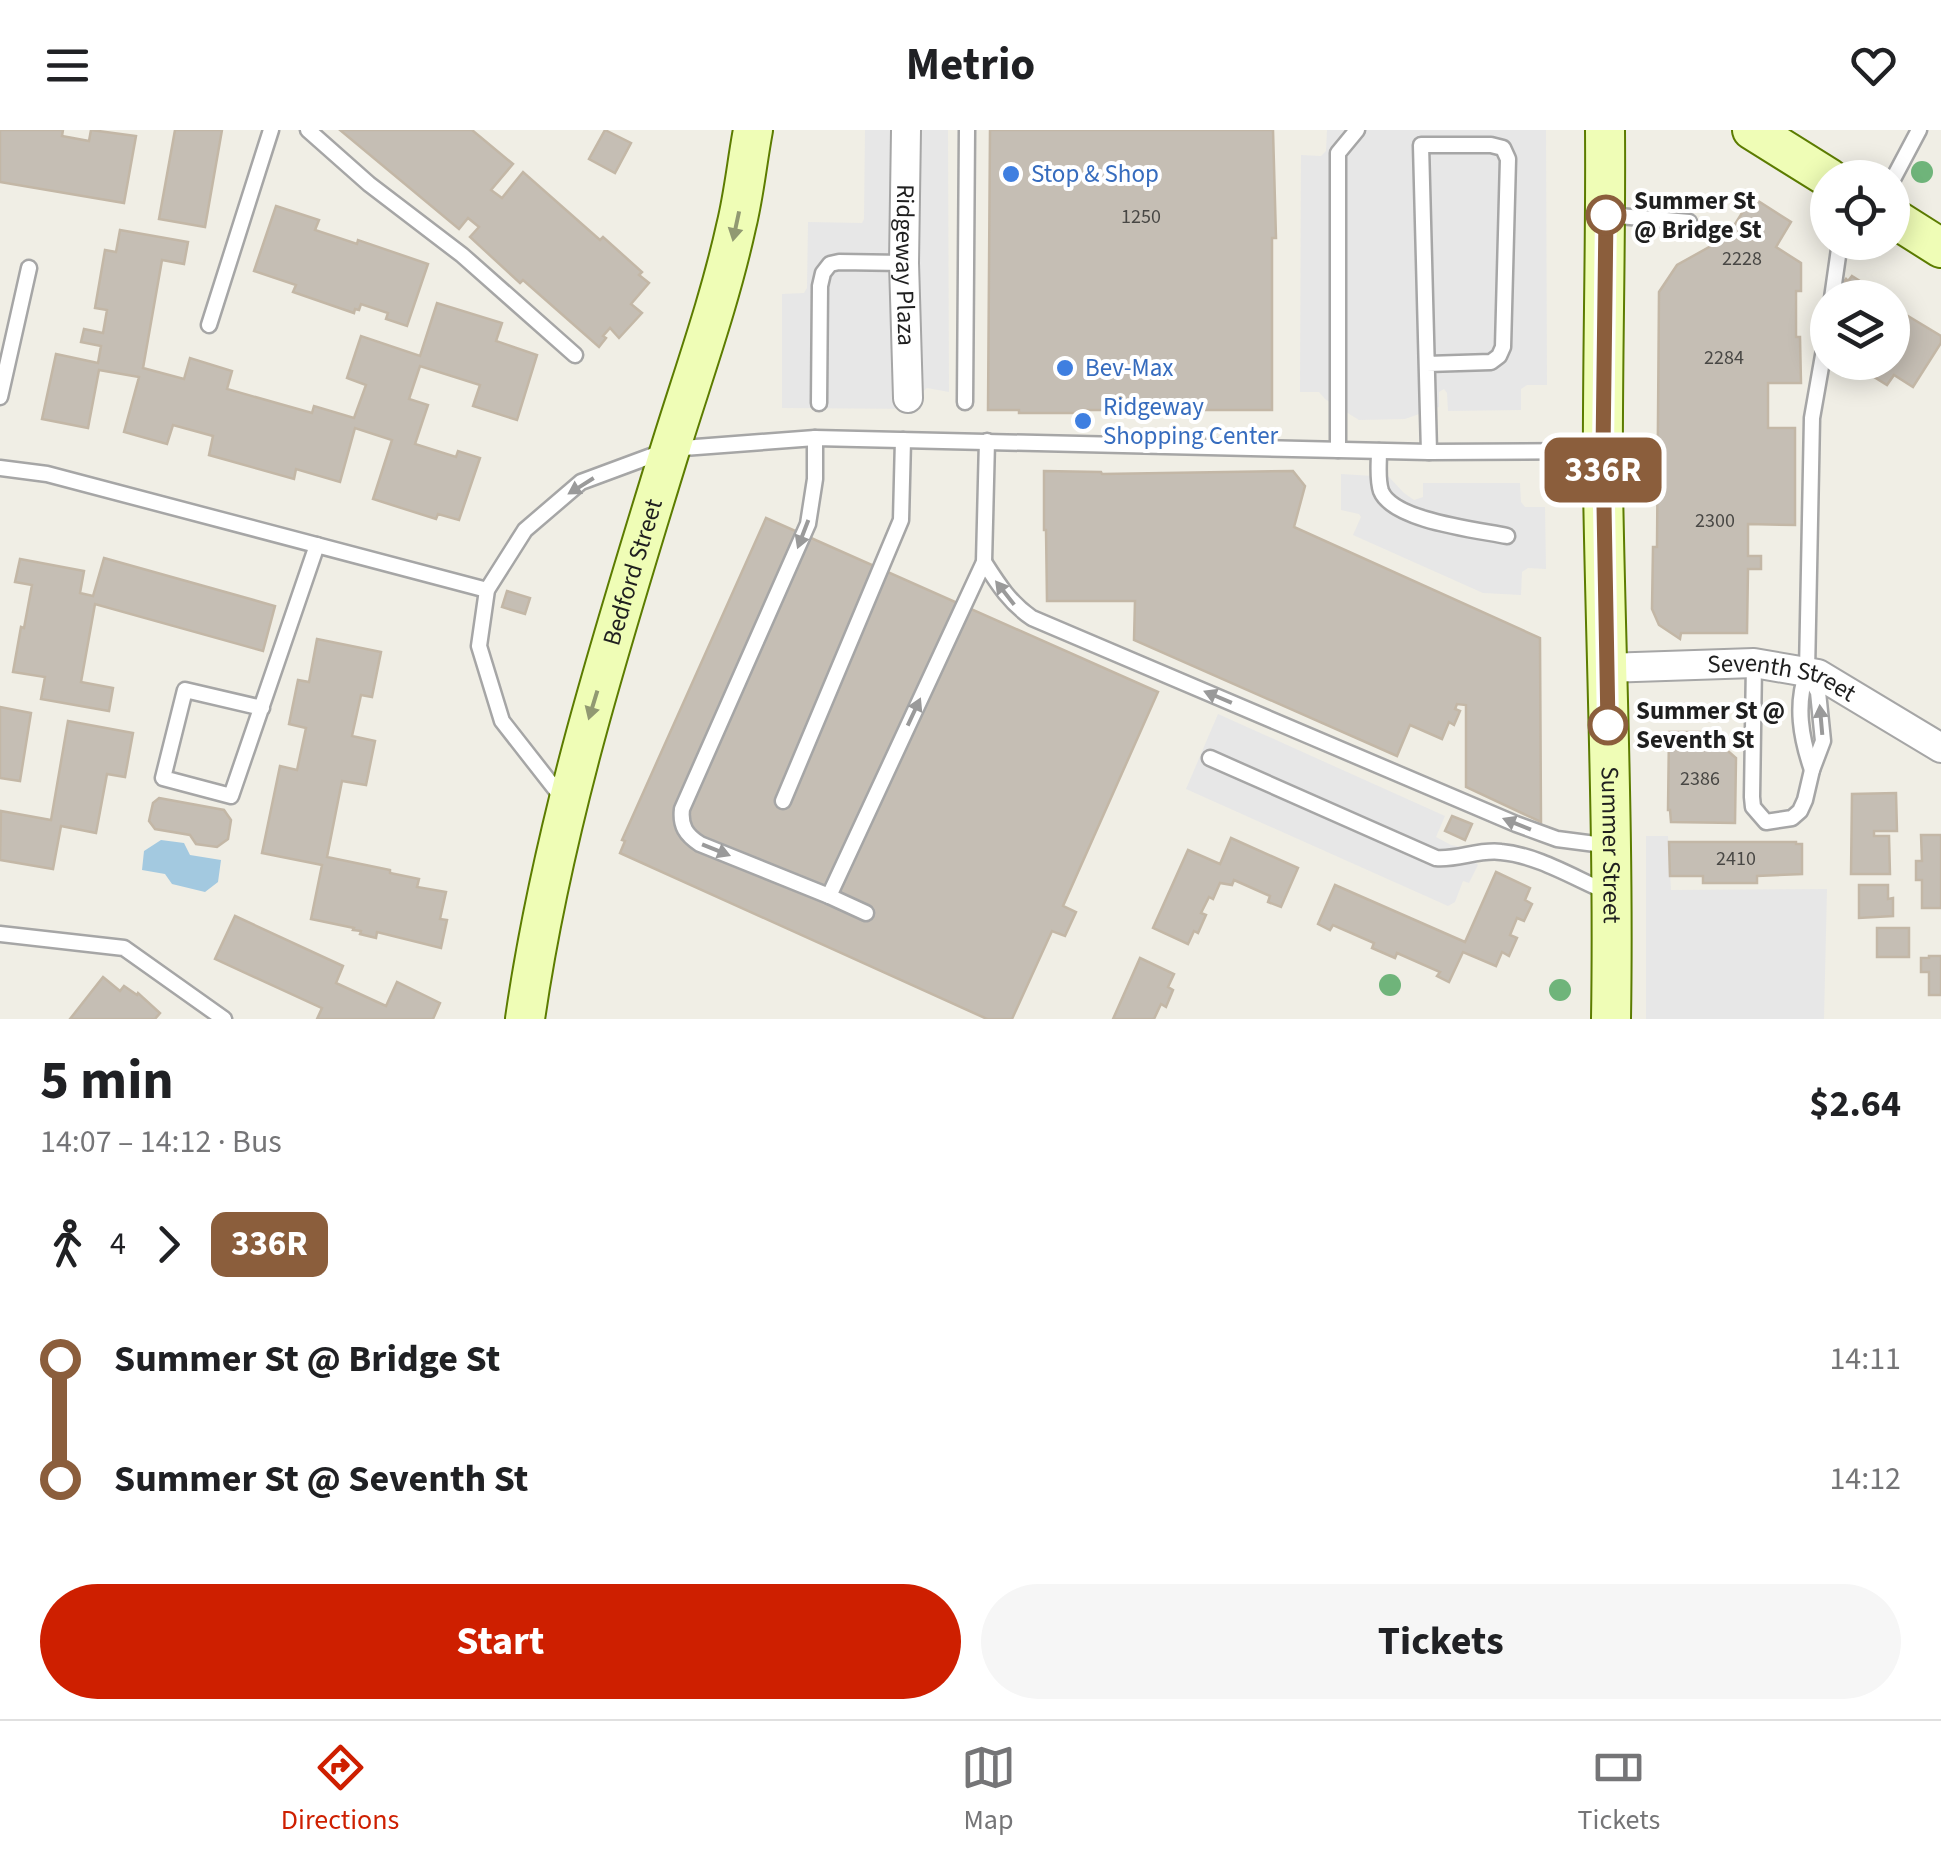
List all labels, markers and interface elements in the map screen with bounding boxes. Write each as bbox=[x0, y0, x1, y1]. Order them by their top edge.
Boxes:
text: Metrio bbox=[906, 33, 1035, 97]
icon: menu bbox=[40, 38, 95, 93]
icon: heart bbox=[1846, 38, 1901, 93]
place label: Stop & Shop bbox=[1031, 156, 1159, 192]
map controls bbox=[1810, 160, 1910, 380]
button: locate bbox=[1810, 160, 1910, 260]
marker: Stop & Shop bbox=[1000, 163, 1022, 185]
place label: Summer St @ Bridge St bbox=[1634, 183, 1762, 248]
street label: Ridgeway Plaza bbox=[886, 184, 924, 346]
marker: Summer St @ Bridge St bbox=[1587, 196, 1625, 234]
house number: 1250 bbox=[1121, 203, 1161, 231]
one-way arrow bbox=[728, 211, 743, 242]
house number: 2228 bbox=[1722, 245, 1762, 273]
button: layers bbox=[1810, 280, 1910, 380]
house number: 2284 bbox=[1704, 344, 1744, 372]
place label: Bev-Max bbox=[1085, 350, 1173, 386]
marker: Bev-Max bbox=[1054, 357, 1076, 379]
place label: Ridgeway Shopping Center bbox=[1103, 389, 1279, 454]
marker: Ridgeway Shopping Center bbox=[1072, 410, 1094, 432]
line badge: 336R bbox=[1533, 438, 1673, 502]
text: 336R bbox=[1565, 445, 1641, 495]
one-way arrow bbox=[567, 476, 594, 495]
street label: Bedford Street bbox=[594, 494, 672, 650]
house number: 2300 bbox=[1695, 507, 1735, 535]
one-way arrow bbox=[794, 519, 810, 549]
one-way arrow bbox=[995, 580, 1016, 605]
street label: Seventh Street bbox=[1707, 645, 1863, 711]
one-way arrow bbox=[1203, 689, 1232, 705]
one-way arrow bbox=[585, 690, 600, 721]
place label: Summer St @ Seventh St bbox=[1636, 693, 1785, 758]
one-way arrow bbox=[905, 698, 922, 727]
one-way arrow bbox=[1812, 704, 1828, 736]
marker: Summer St @ Seventh St bbox=[1589, 706, 1627, 744]
house number: 2386 bbox=[1680, 765, 1720, 793]
street label: Summer Street bbox=[1592, 766, 1630, 924]
one-way arrow bbox=[1502, 815, 1532, 831]
one-way arrow bbox=[701, 842, 730, 858]
house number: 2410 bbox=[1716, 845, 1756, 873]
text: 5 min bbox=[40, 1042, 174, 1120]
text: $2.64 bbox=[1809, 1077, 1901, 1131]
text: 14:07 – 14:12 · Bus bbox=[40, 1119, 282, 1165]
icon: walk bbox=[40, 1217, 95, 1272]
icon: forward bbox=[141, 1217, 196, 1272]
text: 336R bbox=[231, 1219, 308, 1269]
text: 4 bbox=[110, 1221, 126, 1267]
text: Summer St @ Bridge St bbox=[114, 1332, 500, 1386]
text: 14:11 bbox=[1829, 1336, 1901, 1382]
text: Summer St @ Seventh St bbox=[114, 1452, 528, 1506]
text: 14:12 bbox=[1829, 1456, 1901, 1502]
button: Start bbox=[40, 1584, 961, 1699]
button: Tickets bbox=[981, 1584, 1901, 1699]
tab: Directions bbox=[281, 1740, 399, 1840]
tab: Map bbox=[961, 1740, 1016, 1840]
tab: Tickets bbox=[1578, 1740, 1660, 1840]

